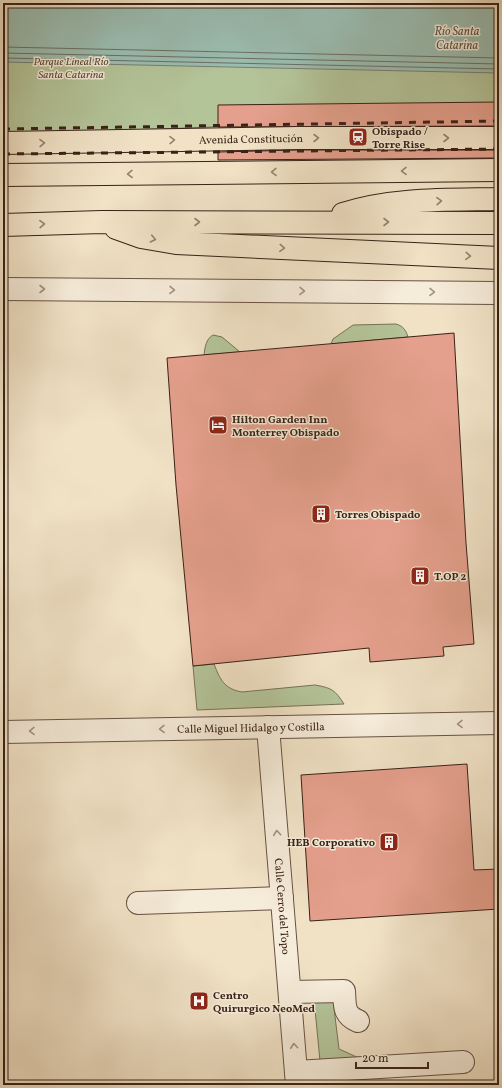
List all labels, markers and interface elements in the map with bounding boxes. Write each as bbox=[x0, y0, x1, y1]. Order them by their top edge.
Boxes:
water label: Río Santa Catarina bbox=[434, 24, 480, 54]
park label: Parque Lineal Río Santa Catarina bbox=[34, 55, 108, 83]
place label: Obispado / Torre Rise bbox=[372, 125, 428, 153]
station icon: Obispado / Torre Rise bbox=[347, 126, 369, 148]
street label: Avenida Constitución bbox=[199, 132, 303, 149]
one-way arrow bbox=[313, 134, 319, 142]
one-way arrow bbox=[443, 134, 449, 142]
one-way arrow bbox=[169, 136, 175, 144]
one-way arrow bbox=[39, 138, 45, 147]
one-way arrow bbox=[401, 167, 407, 175]
one-way arrow bbox=[271, 168, 277, 176]
one-way arrow bbox=[127, 170, 133, 178]
one-way arrow bbox=[436, 196, 442, 205]
one-way arrow bbox=[194, 218, 200, 226]
one-way arrow bbox=[383, 218, 389, 227]
one-way arrow bbox=[39, 220, 45, 228]
one-way arrow bbox=[149, 235, 156, 243]
one-way arrow bbox=[279, 243, 285, 252]
one-way arrow bbox=[465, 252, 471, 261]
one-way arrow bbox=[39, 285, 45, 293]
one-way arrow bbox=[169, 286, 175, 294]
one-way arrow bbox=[299, 287, 305, 295]
one-way arrow bbox=[429, 288, 435, 297]
place label: Hilton Garden Inn Monterrey Obispado bbox=[232, 413, 339, 441]
hotel icon: Hilton Garden Inn Monterrey Obispado bbox=[207, 414, 229, 436]
building icon: Torres Obispado bbox=[310, 503, 332, 525]
place label: Torres Obispado bbox=[335, 508, 420, 523]
building icon: T.OP 2 bbox=[409, 565, 431, 587]
place label: T.OP 2 bbox=[434, 570, 467, 585]
one-way arrow bbox=[457, 719, 463, 728]
street label: Calle Miguel Hidalgo y Costilla bbox=[177, 720, 325, 738]
one-way arrow bbox=[159, 725, 165, 733]
one-way arrow bbox=[29, 727, 35, 736]
one-way arrow bbox=[272, 830, 281, 836]
building icon: HEB Corporativo bbox=[378, 831, 400, 853]
place label: HEB Corporativo bbox=[287, 836, 375, 851]
street label: Calle Cerro del Topo bbox=[270, 858, 292, 955]
place label: Centro Quirurgico NeoMed bbox=[213, 989, 315, 1017]
hospital icon: Centro Quirurgico NeoMed bbox=[188, 990, 210, 1012]
one-way arrow bbox=[290, 1043, 299, 1049]
scale bar bbox=[356, 1044, 428, 1070]
text: 20 m bbox=[362, 1051, 389, 1067]

